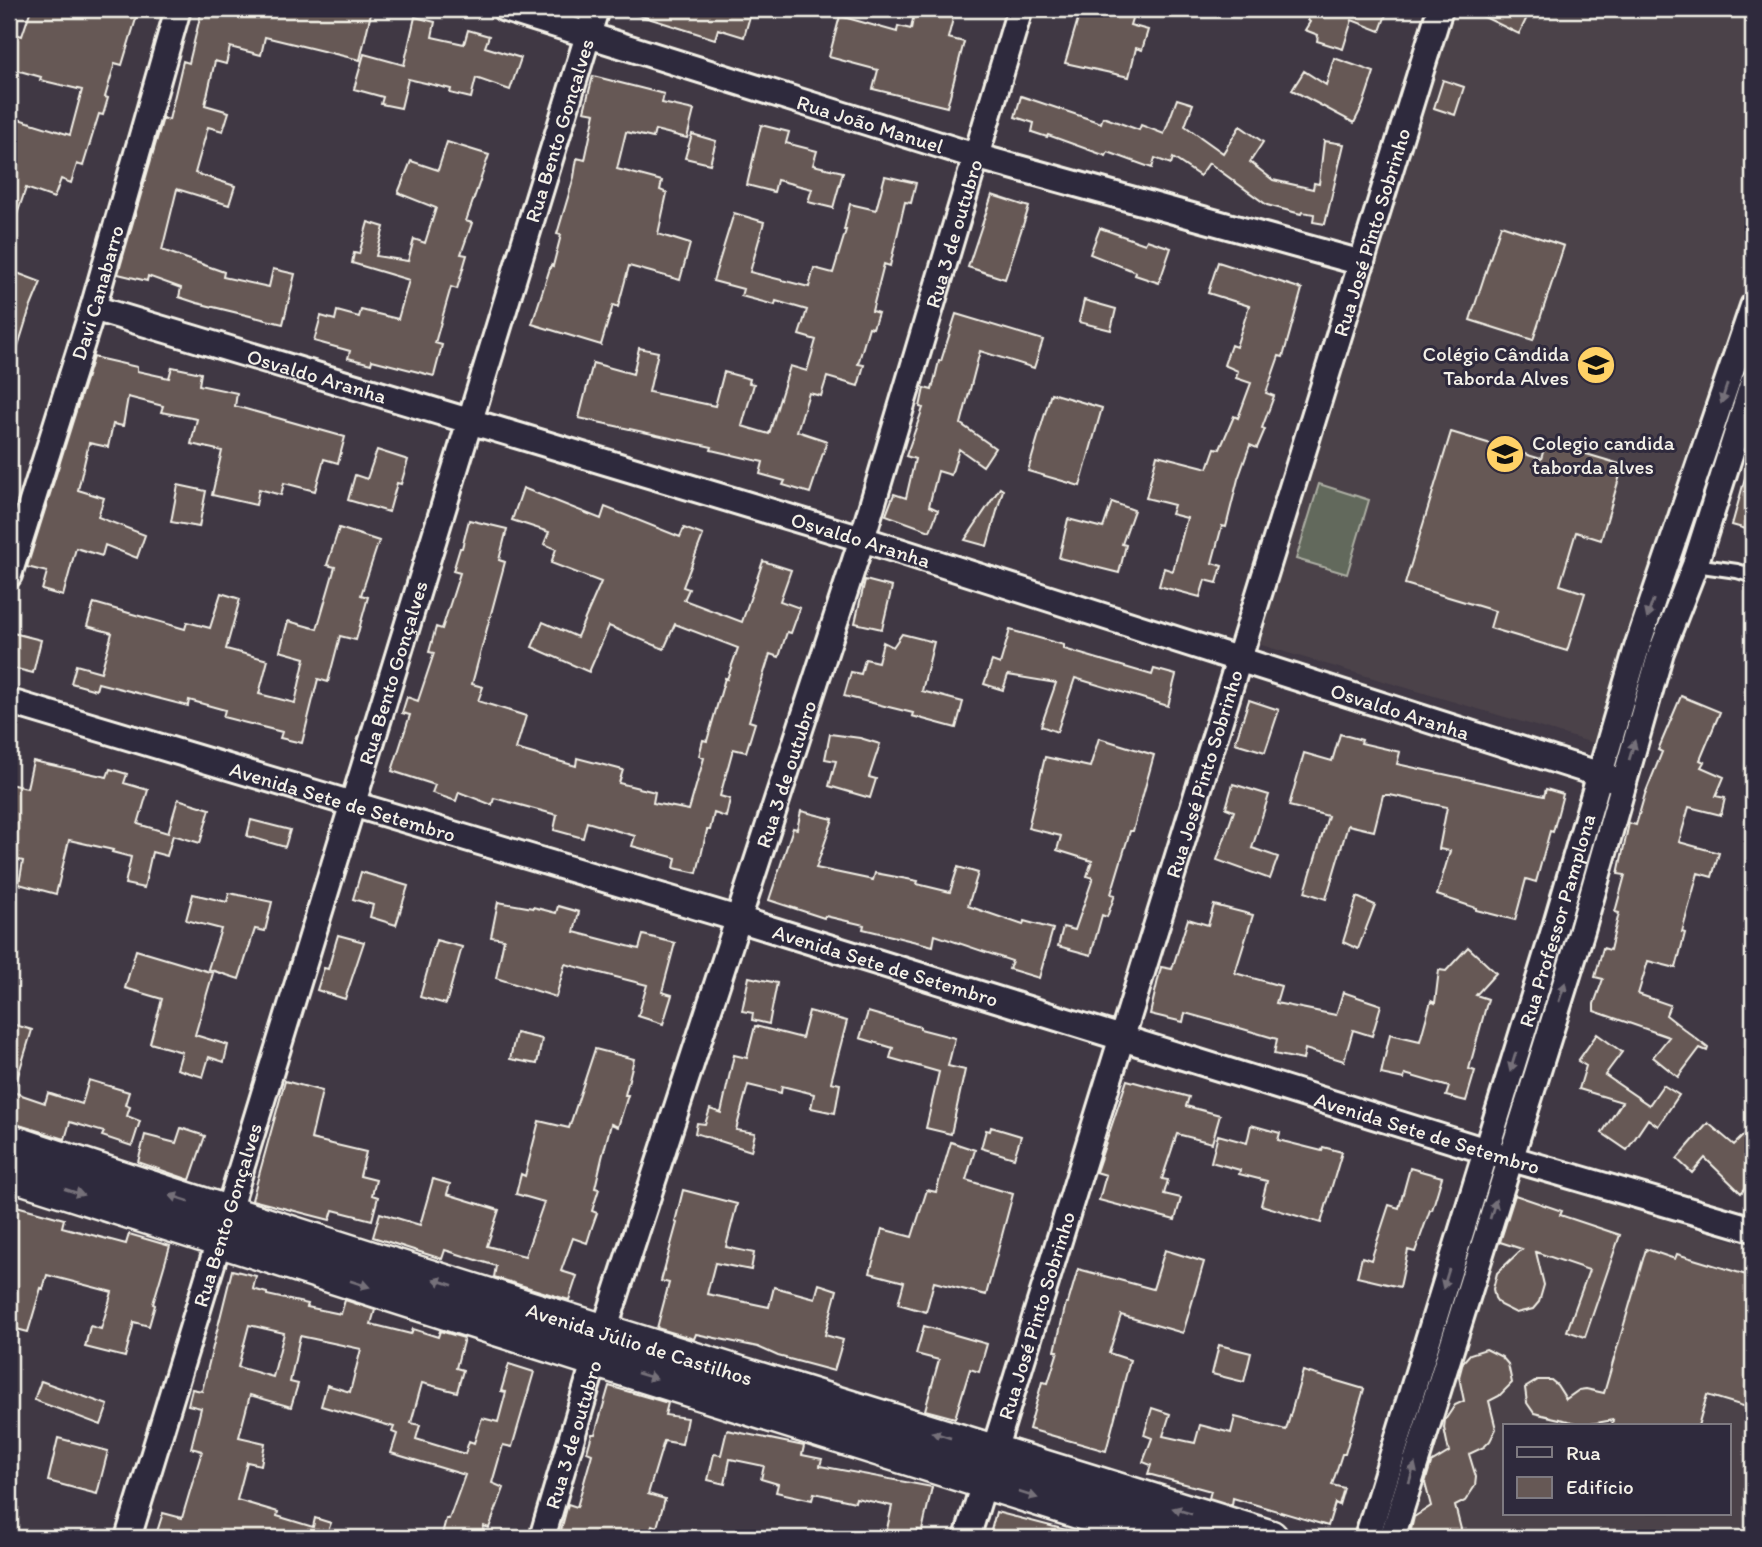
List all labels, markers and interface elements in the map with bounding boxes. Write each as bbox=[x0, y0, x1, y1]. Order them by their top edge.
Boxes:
street label: Rua Bento Gonçalves bbox=[519, 35, 599, 225]
street label: Rua João Manuel bbox=[794, 89, 947, 158]
street label: Rua José Pinto Sobrinho bbox=[1327, 125, 1415, 339]
street label: Rua 3 de outubro bbox=[919, 156, 987, 311]
street label: Davi Canabarro bbox=[65, 222, 128, 363]
place label: Colégio Cândida Taborda Alves bbox=[1422, 341, 1569, 390]
street label: Osvaldo Aranha bbox=[244, 343, 390, 408]
school or university icon: Colégio Cândida Taborda Alves bbox=[1575, 344, 1617, 386]
one-way arrow bbox=[1719, 384, 1729, 405]
place label: Colegio candida taborda alves bbox=[1532, 430, 1675, 479]
school or university icon: Colegio candida taborda alves bbox=[1484, 433, 1526, 475]
street label: Osvaldo Aranha bbox=[788, 506, 934, 573]
street label: Rua Bento Gonçalves bbox=[353, 577, 432, 767]
one-way arrow bbox=[1644, 599, 1655, 620]
street label: Rua José Pinto Sobrinho bbox=[1159, 667, 1247, 881]
street label: Osvaldo Aranha bbox=[1328, 677, 1473, 745]
street label: Rua 3 de outubro bbox=[750, 697, 821, 851]
one-way arrow bbox=[1628, 739, 1638, 760]
street label: Avenida Sete de Setembro bbox=[227, 756, 459, 847]
street label: Rua Professor Pamplona bbox=[1513, 811, 1600, 1030]
street label: Avenida Sete de Setembro bbox=[770, 918, 1001, 1011]
one-way arrow bbox=[1557, 981, 1568, 1002]
one-way arrow bbox=[1508, 1051, 1518, 1072]
street label: Avenida Sete de Setembro bbox=[1312, 1086, 1543, 1179]
street label: Rua Bento Gonçalves bbox=[187, 1120, 267, 1310]
one-way arrow bbox=[63, 1188, 84, 1198]
one-way arrow bbox=[169, 1192, 190, 1203]
one-way arrow bbox=[1489, 1198, 1499, 1219]
street label: Rua José Pinto Sobrinho bbox=[992, 1208, 1080, 1423]
one-way arrow bbox=[1440, 1269, 1451, 1290]
one-way arrow bbox=[432, 1277, 453, 1287]
one-way arrow bbox=[350, 1279, 371, 1290]
street label: Avenida Júlio de Castilhos bbox=[523, 1296, 756, 1390]
street label: Rua 3 de outubro bbox=[539, 1357, 606, 1512]
one-way arrow bbox=[637, 1371, 658, 1381]
legend bbox=[1503, 1424, 1730, 1516]
one-way arrow bbox=[931, 1430, 952, 1440]
text: Rua bbox=[1566, 1440, 1601, 1465]
one-way arrow bbox=[1408, 1462, 1418, 1483]
text: Edifício bbox=[1566, 1474, 1634, 1499]
one-way arrow bbox=[1018, 1490, 1039, 1500]
one-way arrow bbox=[1171, 1505, 1192, 1515]

